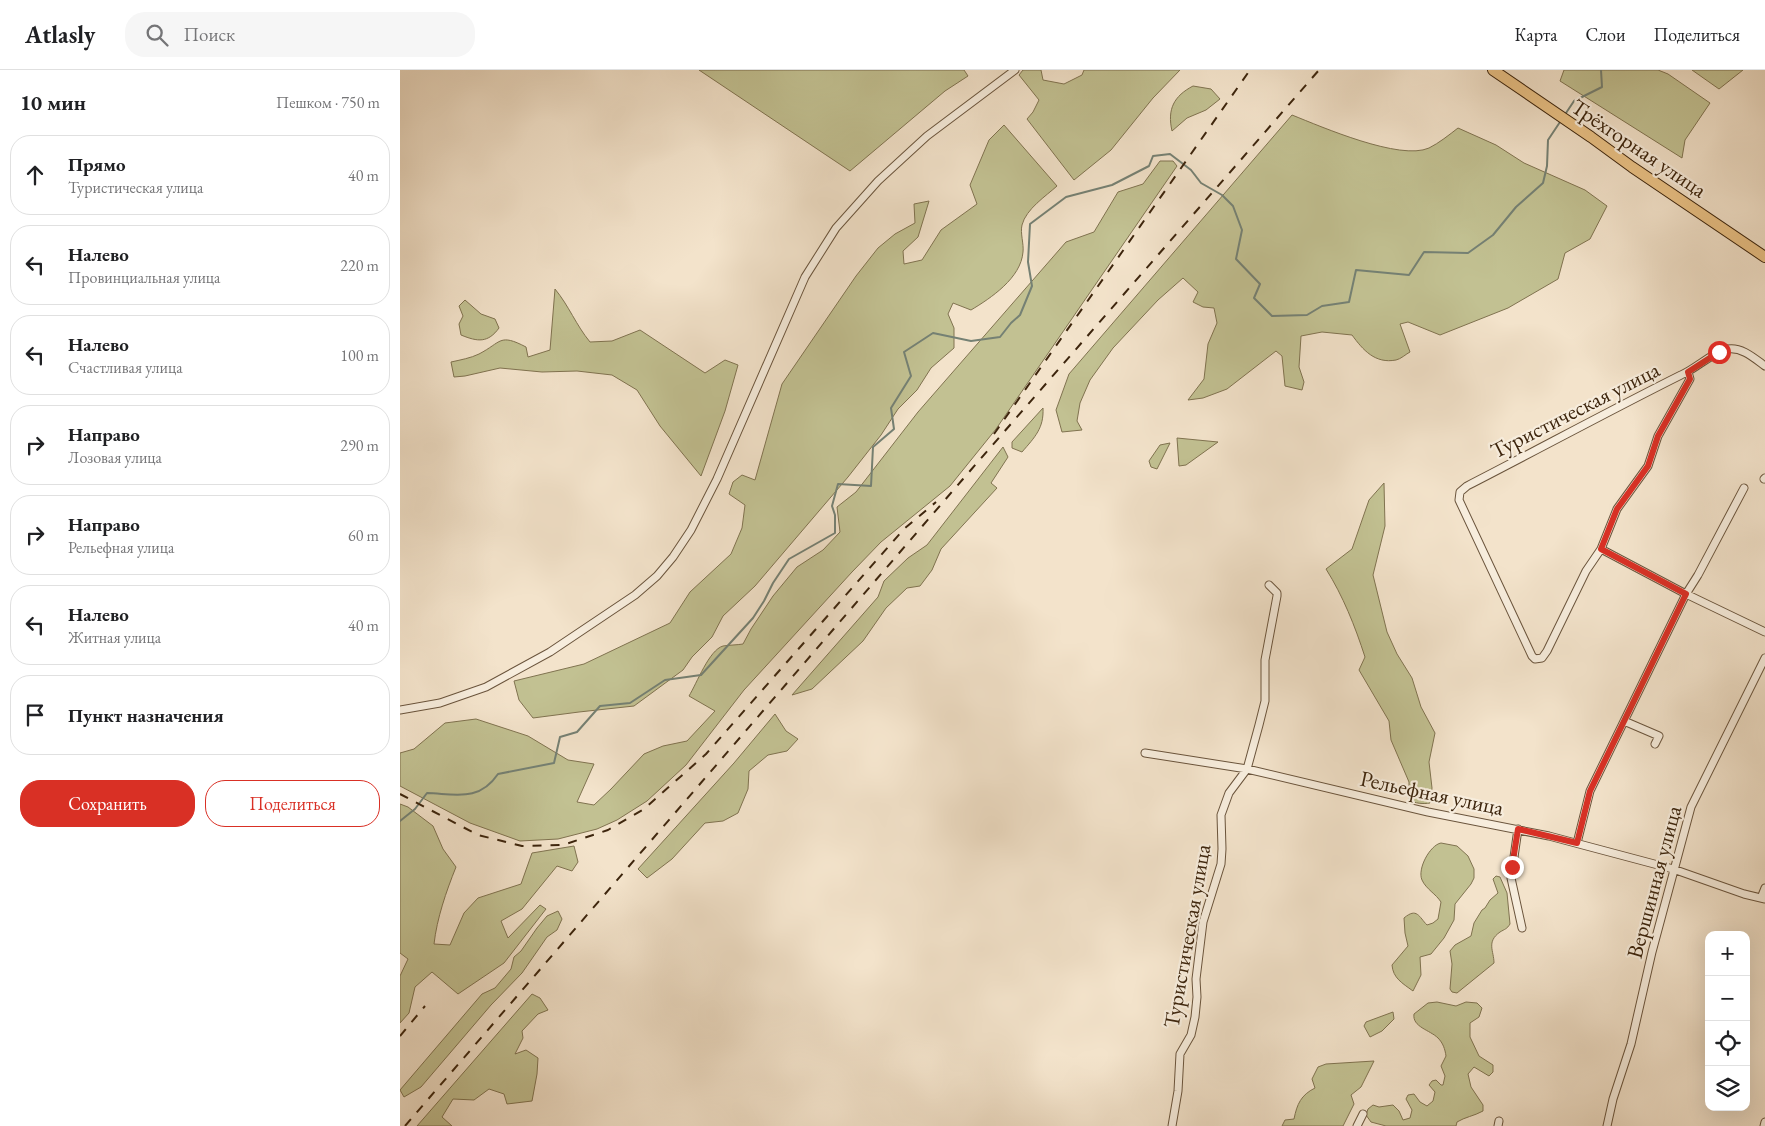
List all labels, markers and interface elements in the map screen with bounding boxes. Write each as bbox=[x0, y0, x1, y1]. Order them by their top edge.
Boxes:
search box bbox=[125, 12, 475, 57]
text: Atlasly bbox=[25, 19, 95, 50]
icon: search bbox=[143, 21, 171, 49]
text: Поиск bbox=[183, 22, 235, 47]
text: Карта bbox=[1515, 23, 1558, 46]
text: Слои bbox=[1586, 23, 1625, 46]
text: Поделиться bbox=[1653, 23, 1740, 46]
text: 10 мин bbox=[20, 89, 86, 116]
text: Пешком · 750 m bbox=[276, 92, 380, 113]
street label: Трёхгорная улица bbox=[1566, 92, 1713, 204]
text: Прямо bbox=[68, 152, 126, 177]
icon: ahead bbox=[21, 161, 49, 189]
text: 40 m bbox=[348, 165, 379, 186]
text: Туристическая улица bbox=[68, 177, 203, 198]
text: Налево bbox=[68, 242, 129, 267]
icon: left bbox=[21, 251, 49, 279]
text: 220 m bbox=[340, 255, 379, 276]
text: Провинциальная улица bbox=[68, 267, 220, 288]
text: Налево bbox=[68, 332, 129, 357]
icon: left bbox=[21, 341, 49, 369]
route start bbox=[1708, 341, 1731, 364]
text: 100 m bbox=[340, 345, 379, 366]
street label: Туристическая улица bbox=[1485, 355, 1665, 465]
text: Счастливая улица bbox=[68, 357, 183, 378]
text: Направо bbox=[68, 422, 140, 447]
icon: right bbox=[21, 431, 49, 459]
text: 290 m bbox=[340, 435, 379, 456]
text: Лозовая улица bbox=[68, 447, 162, 468]
text: Направо bbox=[68, 512, 140, 537]
icon: right bbox=[21, 521, 49, 549]
text: 60 m bbox=[348, 525, 379, 546]
text: Рельефная улица bbox=[68, 537, 174, 558]
text: Налево bbox=[68, 602, 129, 627]
icon: left bbox=[21, 611, 49, 639]
text: 40 m bbox=[348, 615, 379, 636]
text: Житная улица bbox=[68, 627, 161, 648]
icon: arrive bbox=[21, 701, 49, 729]
text: Пункт назначения bbox=[68, 703, 224, 728]
street label: Рельефная улица bbox=[1357, 764, 1507, 822]
button: Сохранить bbox=[20, 780, 195, 827]
button: Поделиться bbox=[205, 780, 380, 827]
street label: Вершинная улица bbox=[1620, 802, 1688, 962]
street label: Туристическая улица bbox=[1157, 842, 1217, 1030]
route end bbox=[1501, 856, 1524, 879]
map controls bbox=[1705, 931, 1750, 1111]
button: + bbox=[1705, 931, 1750, 976]
button: − bbox=[1705, 976, 1750, 1021]
button: locate bbox=[1705, 1021, 1750, 1066]
button: layers bbox=[1705, 1066, 1750, 1111]

